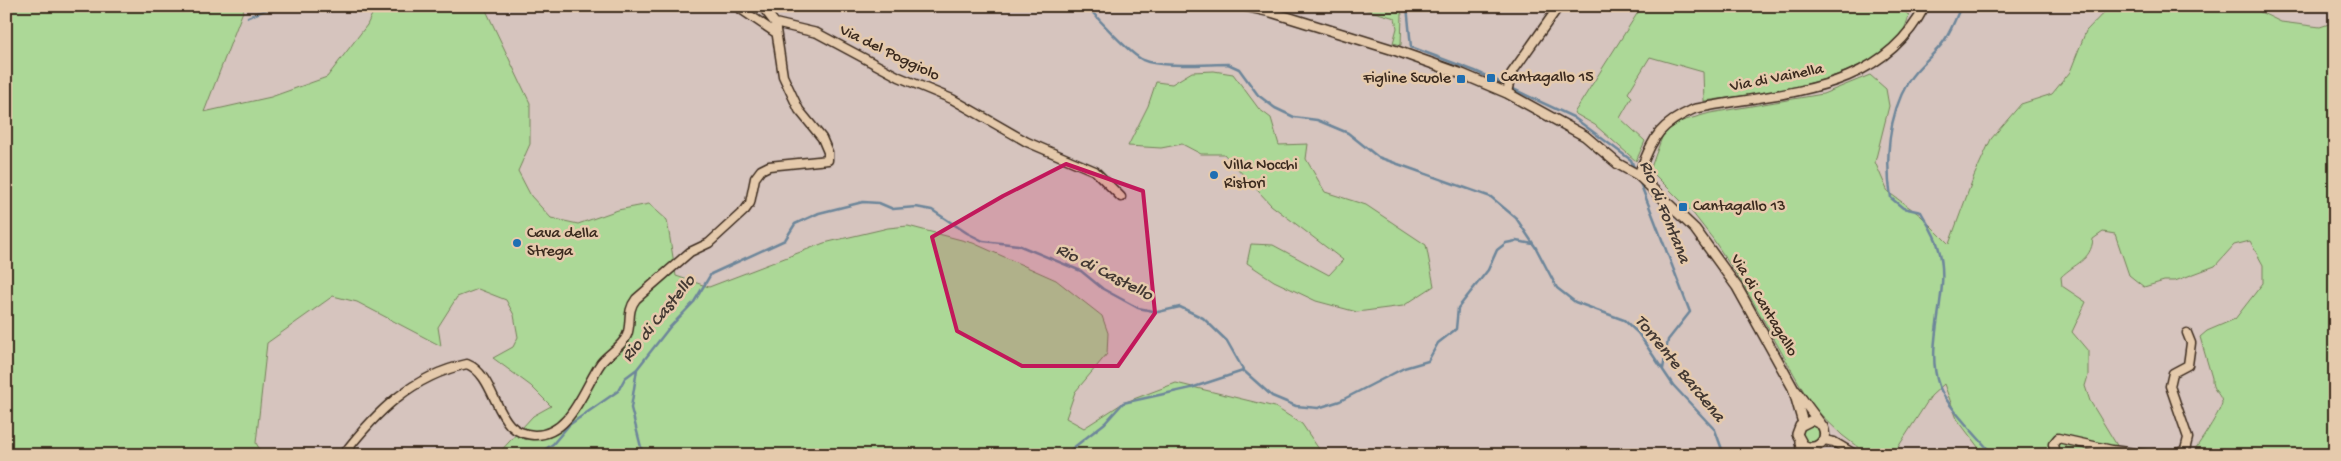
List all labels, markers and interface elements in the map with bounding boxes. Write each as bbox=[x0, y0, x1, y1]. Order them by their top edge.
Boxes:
street label: Via del Poggiolo bbox=[835, 21, 942, 86]
street label: Via di Vainella bbox=[1728, 60, 1826, 98]
place label: Cantagallo 15 bbox=[1501, 69, 1594, 88]
place label: Figline Scuole bbox=[1362, 70, 1452, 89]
marker: Cantagallo 15 bbox=[1485, 72, 1497, 84]
marker: Figline Scuole bbox=[1455, 73, 1467, 85]
place label: Villa Nocchi Ristori bbox=[1223, 157, 1298, 194]
water label: Rio di Fontana bbox=[1634, 158, 1694, 267]
marker: Villa Nocchi Ristori bbox=[1208, 169, 1220, 181]
place label: Cantagallo 13 bbox=[1693, 198, 1785, 217]
marker: Cantagallo 13 bbox=[1677, 201, 1689, 213]
place label: Cava della Strega bbox=[527, 225, 599, 262]
marker: Cava della Strega bbox=[511, 237, 523, 249]
water label: Rio di Castello bbox=[1052, 240, 1157, 307]
street label: Via di Cantagallo bbox=[1725, 251, 1801, 360]
water label: Rio di Castello bbox=[618, 271, 701, 367]
water label: Torrente Bardena bbox=[1629, 311, 1729, 428]

